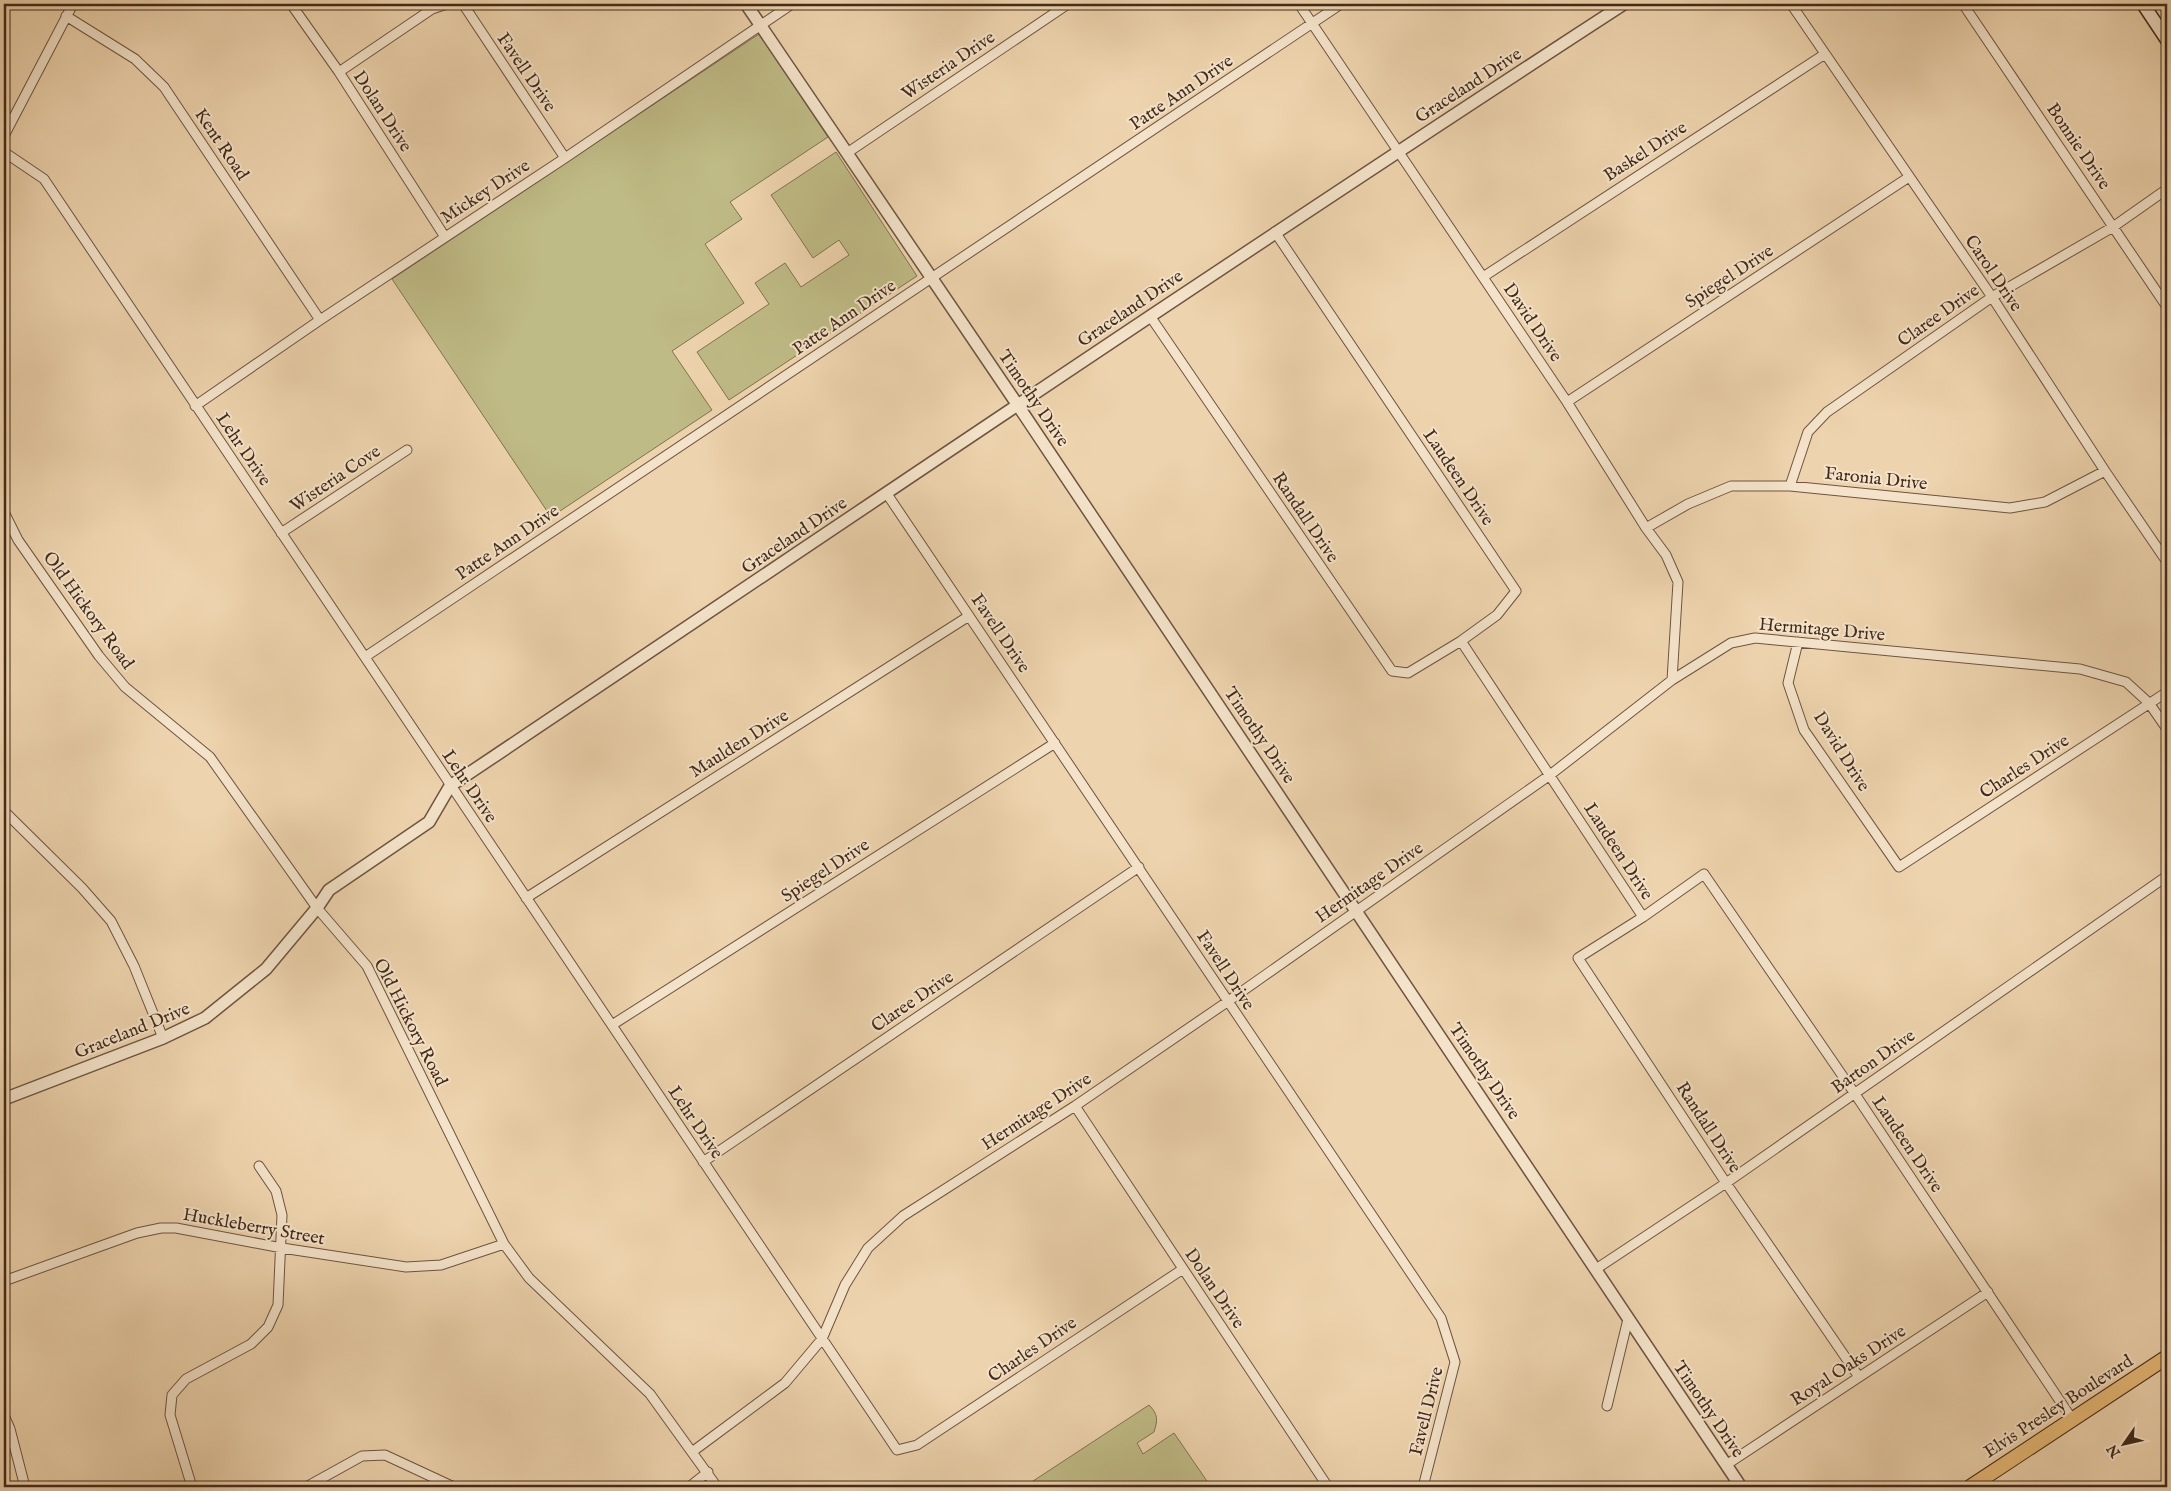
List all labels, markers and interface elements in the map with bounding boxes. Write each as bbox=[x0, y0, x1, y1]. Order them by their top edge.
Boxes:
street label: Wisteria Drive bbox=[898, 27, 1000, 106]
street label: Favell Drive bbox=[491, 29, 561, 117]
street label: Graceland Drive bbox=[1411, 43, 1526, 129]
street label: Patte Ann Drive bbox=[1126, 50, 1238, 136]
street label: Dolan Drive bbox=[347, 67, 417, 157]
street label: Bonnie Drive bbox=[2040, 99, 2115, 195]
street label: Kent Road bbox=[188, 105, 253, 185]
street label: Baskel Drive bbox=[1600, 117, 1692, 188]
street label: Mickey Drive bbox=[437, 155, 535, 230]
street label: Carol Drive bbox=[1959, 231, 2027, 317]
street label: Spiegel Drive bbox=[1681, 240, 1778, 314]
street label: Graceland Drive bbox=[1074, 265, 1188, 353]
street label: Patte Ann Drive bbox=[789, 275, 901, 361]
street label: David Drive bbox=[1497, 279, 1567, 367]
street label: Claree Drive bbox=[1894, 280, 1984, 353]
street label: Timothy Drive bbox=[992, 346, 1074, 452]
street label: Lehr Drive bbox=[210, 409, 276, 491]
street label: Laudeen Drive bbox=[1417, 425, 1498, 530]
street label: Wisteria Cove bbox=[286, 441, 386, 518]
street label: Faronia Drive bbox=[1823, 463, 1928, 496]
street label: Randall Drive bbox=[1266, 468, 1343, 567]
street label: Graceland Drive bbox=[738, 492, 852, 580]
street label: Patte Ann Drive bbox=[452, 500, 564, 586]
street label: Old Hickory Road bbox=[37, 547, 139, 675]
street label: Favell Drive bbox=[965, 590, 1035, 678]
street label: Hermitage Drive bbox=[1758, 614, 1886, 647]
street label: Timothy Drive bbox=[1218, 683, 1300, 789]
street label: Maulden Drive bbox=[686, 705, 793, 784]
street label: David Drive bbox=[1807, 707, 1874, 796]
street label: Charles Drive bbox=[1976, 730, 2074, 805]
street label: Lehr Drive bbox=[436, 746, 502, 828]
street label: Laudeen Drive bbox=[1578, 799, 1658, 905]
street label: Spiegel Drive bbox=[777, 834, 874, 908]
street label: Hermitage Drive bbox=[1311, 838, 1428, 929]
street label: Favell Drive bbox=[1190, 927, 1259, 1015]
street label: Old Hickory Road bbox=[368, 955, 452, 1091]
street label: Claree Drive bbox=[867, 966, 958, 1038]
street label: Graceland Drive bbox=[71, 998, 194, 1065]
street label: Timothy Drive bbox=[1443, 1019, 1525, 1125]
street label: Barton Drive bbox=[1827, 1025, 1920, 1100]
street label: Hermitage Drive bbox=[977, 1068, 1096, 1156]
street label: Randall Drive bbox=[1670, 1078, 1746, 1178]
street label: Lehr Drive bbox=[662, 1082, 728, 1164]
street label: Laudeen Drive bbox=[1866, 1092, 1947, 1197]
street label: Huckleberry Street bbox=[181, 1204, 326, 1251]
street label: Dolan Drive bbox=[1178, 1244, 1249, 1334]
street label: Charles Drive bbox=[984, 1312, 1082, 1388]
street label: Royal Oaks Drive bbox=[1787, 1320, 1911, 1412]
street label: Elvis Presley Boulevard bbox=[1980, 1350, 2138, 1464]
street label: Timothy Drive bbox=[1667, 1357, 1749, 1463]
street label: Favell Drive bbox=[1405, 1365, 1450, 1458]
north arrow bbox=[2098, 1418, 2148, 1468]
text: N bbox=[2103, 1441, 2125, 1462]

